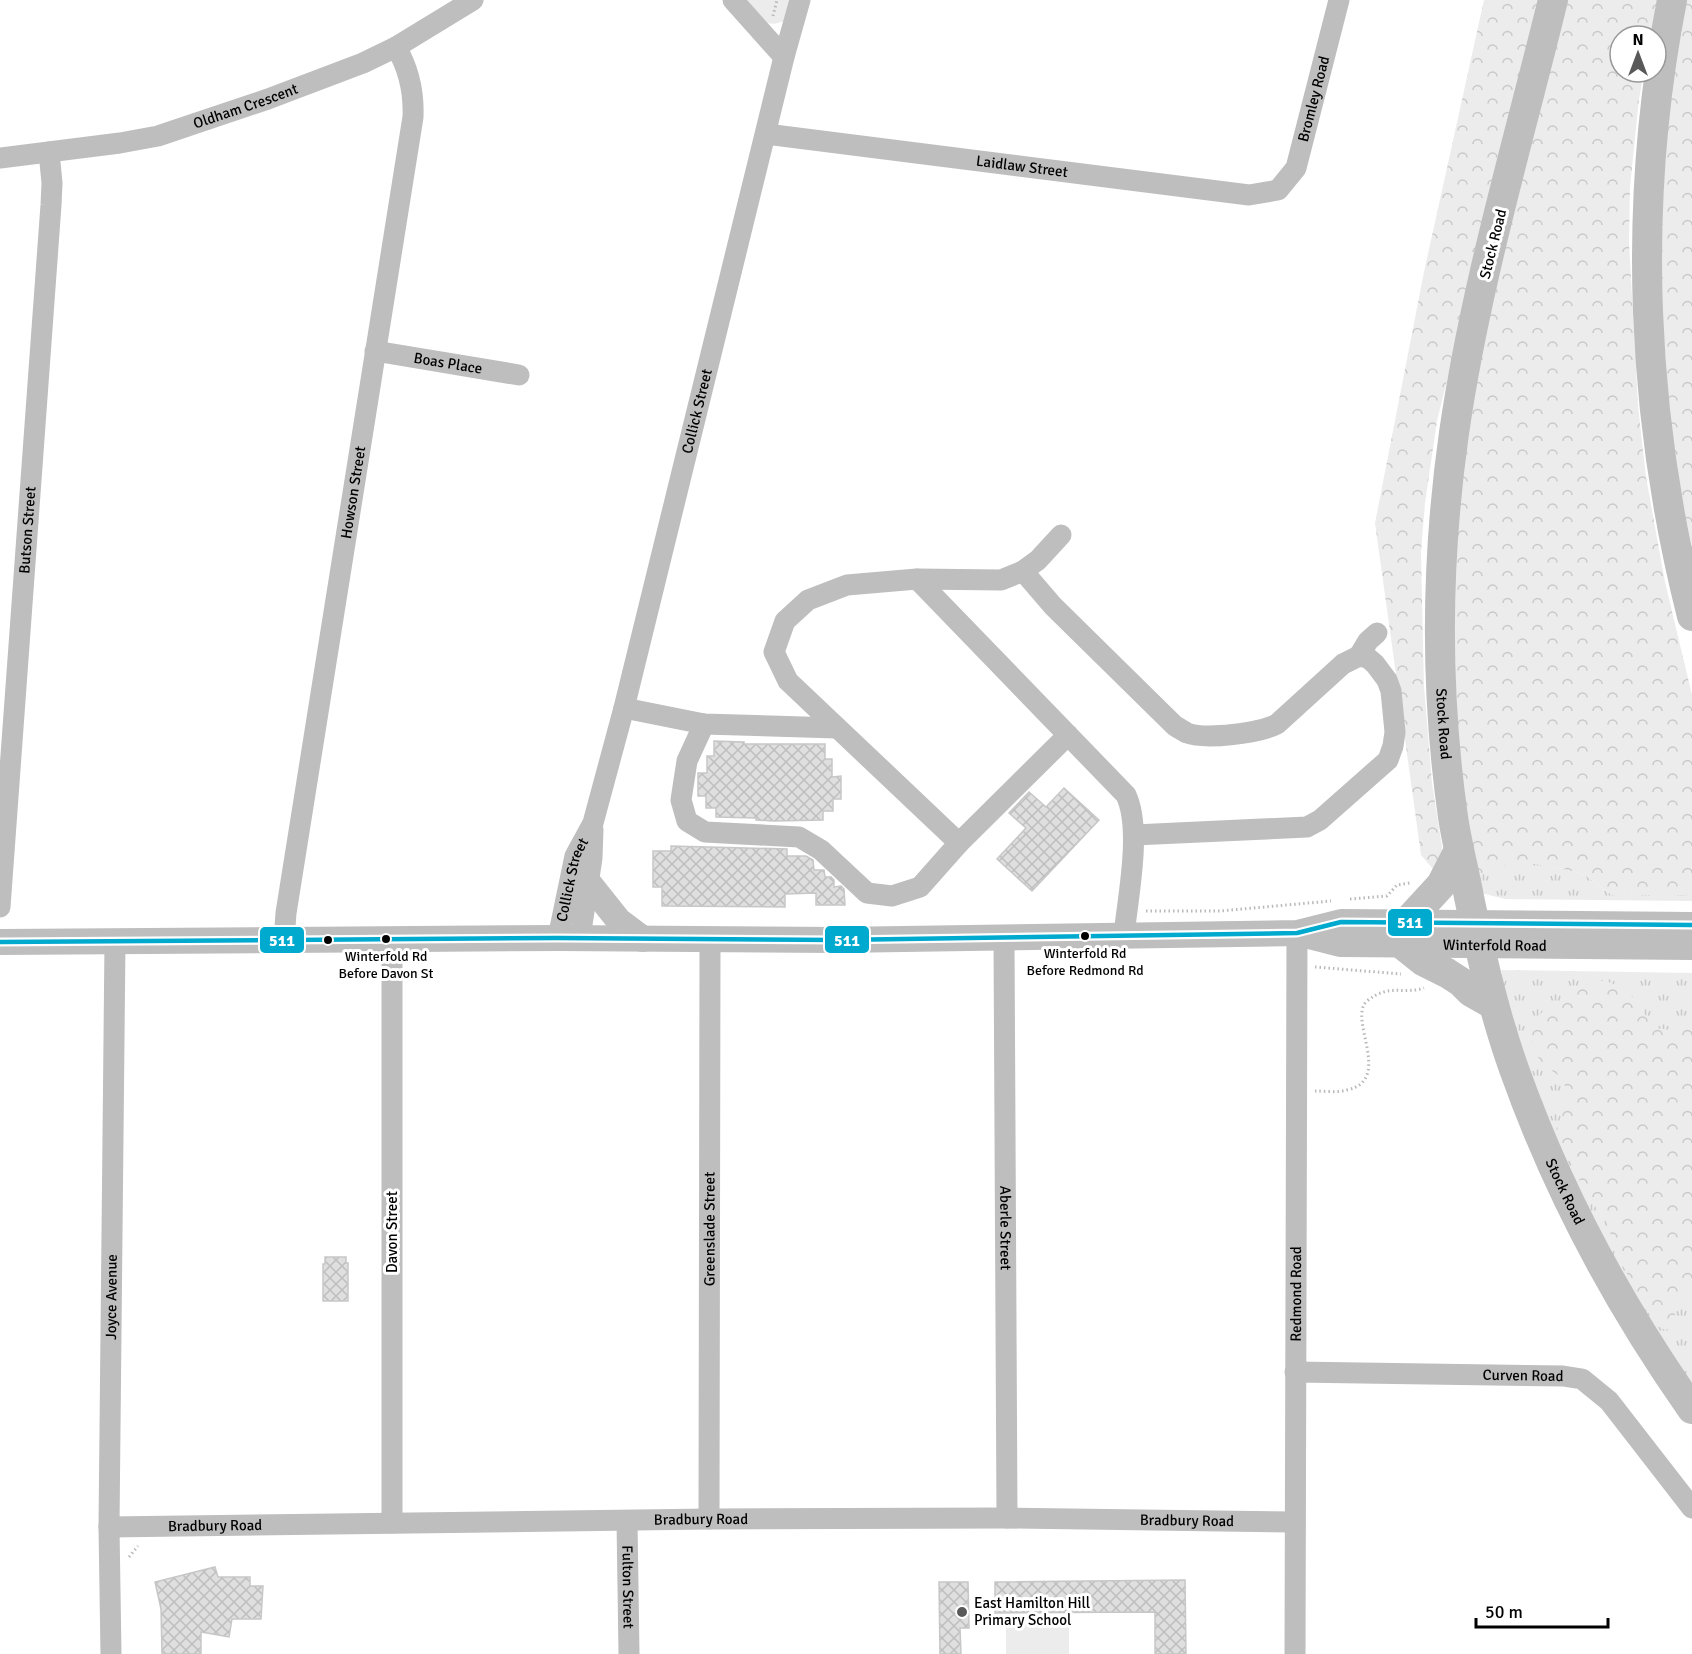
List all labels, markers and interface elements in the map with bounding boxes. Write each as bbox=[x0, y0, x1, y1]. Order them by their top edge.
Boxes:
north arrow bbox=[1608, 24, 1668, 84]
text: N bbox=[1632, 30, 1644, 50]
street label: Bromley Road bbox=[1294, 54, 1333, 144]
street label: Oldham Crescent bbox=[191, 80, 300, 133]
street label: Laidlaw Street bbox=[975, 152, 1069, 181]
street label: Stock Road bbox=[1476, 207, 1510, 281]
street label: Boas Place bbox=[412, 349, 484, 378]
street label: Collick Street bbox=[678, 367, 716, 455]
street label: Howson Street bbox=[337, 445, 369, 540]
street label: Butson Street bbox=[15, 486, 40, 574]
street label: Stock Road bbox=[1432, 688, 1455, 760]
street label: Collick Street bbox=[553, 835, 592, 923]
line badge: 511 bbox=[1387, 908, 1433, 937]
text: 511 bbox=[1397, 913, 1423, 933]
line badge: 511 bbox=[824, 925, 870, 954]
line badge: 511 bbox=[259, 926, 305, 954]
marker: Winterfold Rd Before Redmond Rd bbox=[1079, 930, 1091, 942]
text: 511 bbox=[269, 931, 295, 951]
text: 511 bbox=[834, 931, 860, 951]
marker: Winterfold Rd Before Davon St bbox=[380, 933, 392, 945]
unlabelled marker bbox=[322, 934, 334, 946]
street label: Winterfold Road bbox=[1443, 936, 1547, 955]
place label: Winterfold Rd Before Redmond Rd bbox=[1026, 945, 1144, 979]
place label: Winterfold Rd Before Davon St bbox=[339, 948, 434, 982]
street label: Stock Road bbox=[1542, 1156, 1588, 1228]
street label: Greenslade Street bbox=[700, 1172, 719, 1286]
street label: Aberle Street bbox=[996, 1186, 1015, 1270]
street label: Davon Street bbox=[383, 1191, 401, 1273]
street label: Redmond Road bbox=[1287, 1246, 1305, 1342]
street label: Joyce Avenue bbox=[102, 1254, 121, 1340]
street label: Curven Road bbox=[1482, 1366, 1564, 1385]
street label: Bradbury Road bbox=[654, 1510, 748, 1529]
street label: Bradbury Road bbox=[1140, 1511, 1234, 1530]
street label: Bradbury Road bbox=[168, 1516, 262, 1535]
street label: Fulton Street bbox=[618, 1545, 638, 1629]
scale bar bbox=[1476, 1591, 1608, 1629]
place label: East Hamilton Hill Primary School bbox=[974, 1594, 1090, 1629]
text: 50 m bbox=[1485, 1601, 1523, 1623]
marker: East Hamilton Hill Primary School bbox=[955, 1605, 969, 1619]

